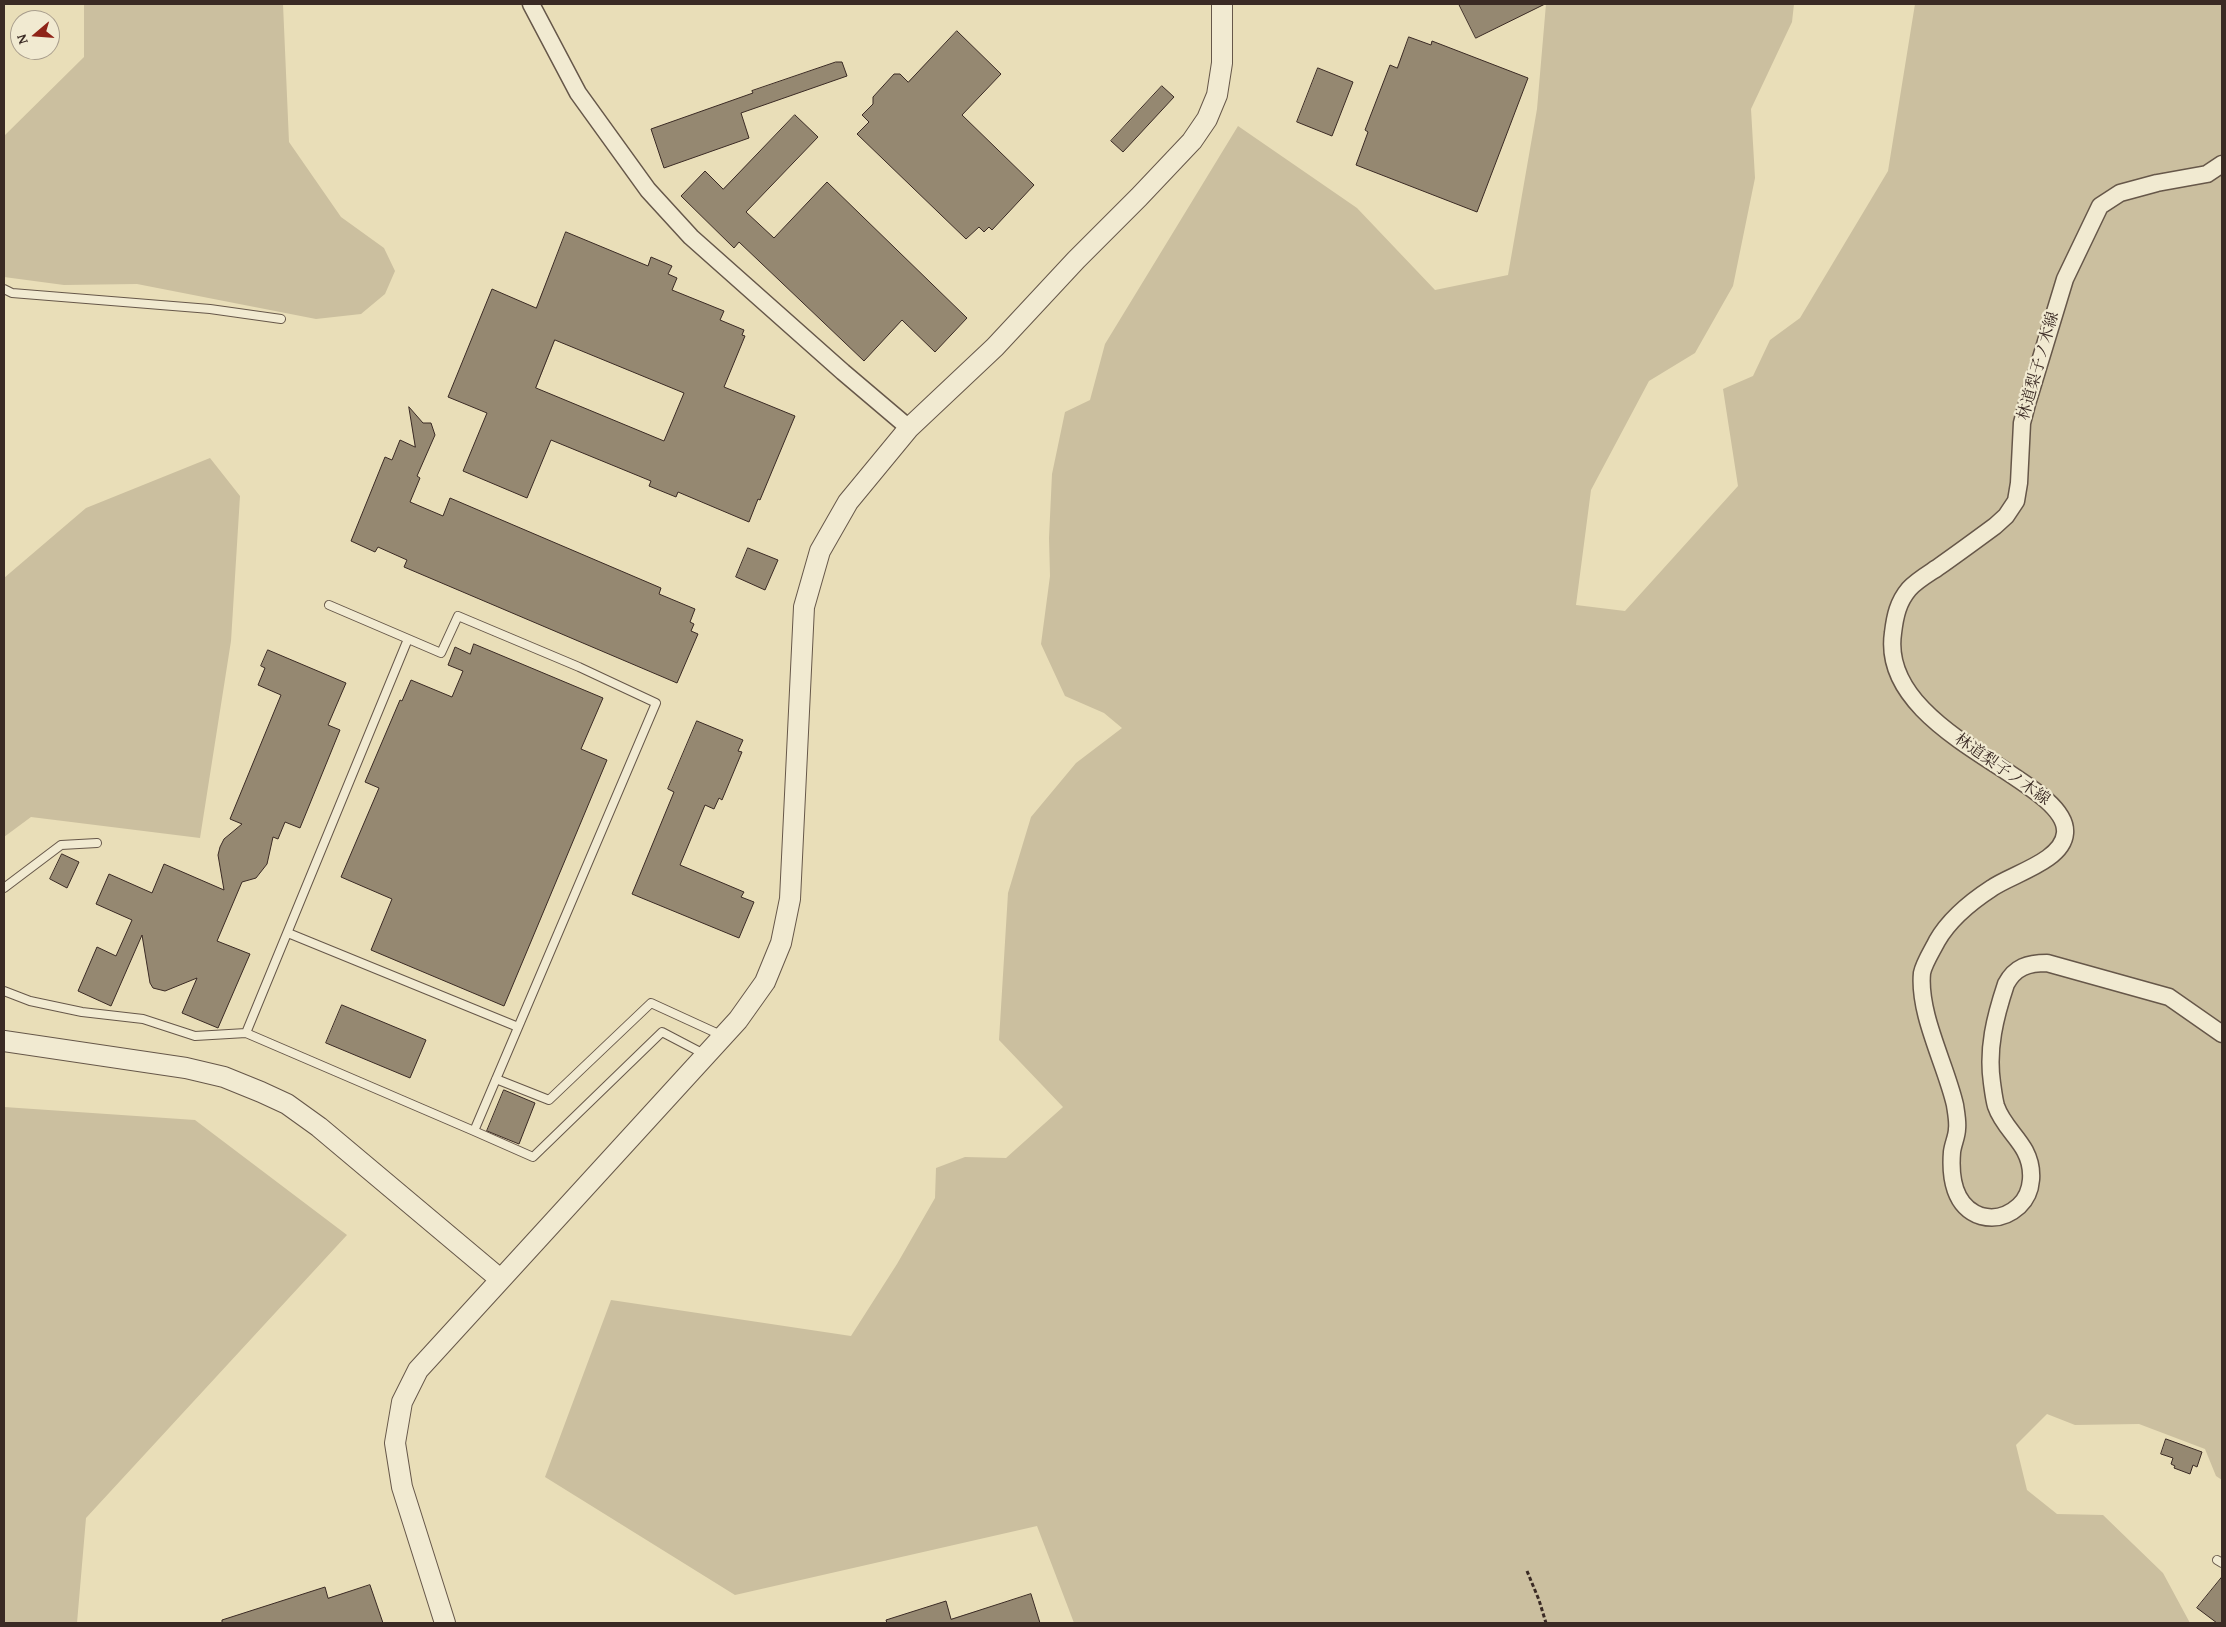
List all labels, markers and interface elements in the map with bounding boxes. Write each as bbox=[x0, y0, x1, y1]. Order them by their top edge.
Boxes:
north arrow bbox=[10, 10, 60, 60]
text: N bbox=[11, 32, 33, 47]
street label: 林道梨子ノ木線 bbox=[2014, 310, 2064, 422]
street label: 林道梨子ノ木線 bbox=[1951, 730, 2053, 810]

